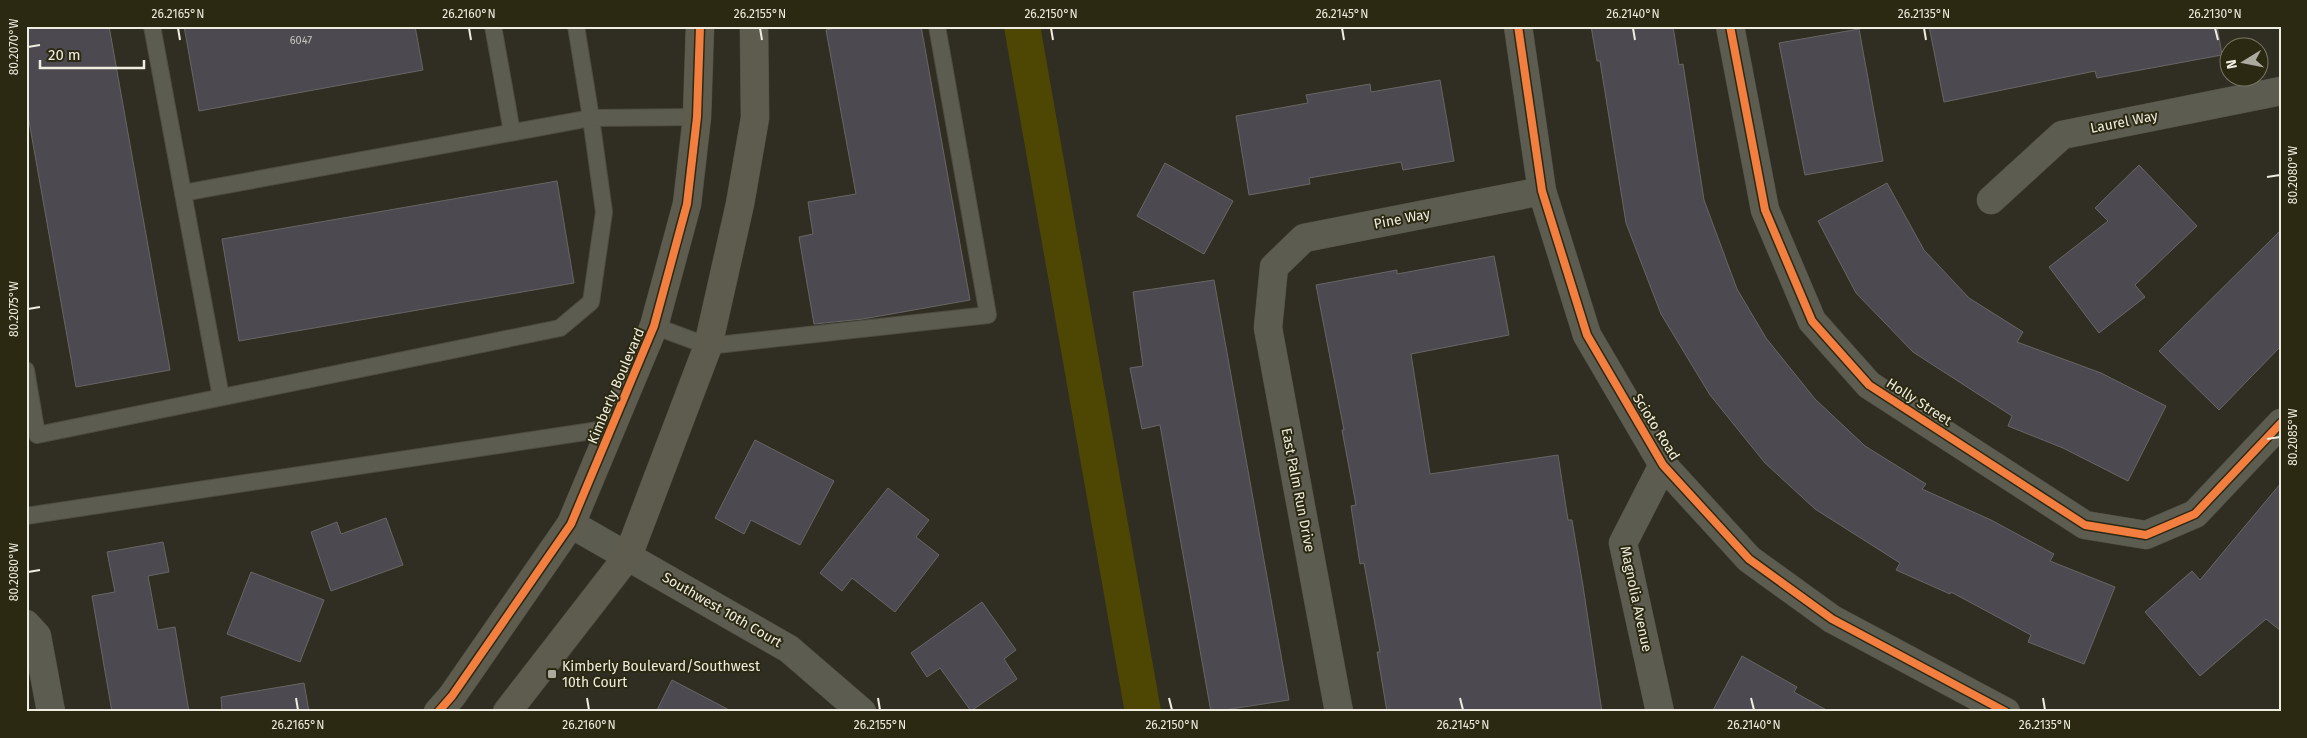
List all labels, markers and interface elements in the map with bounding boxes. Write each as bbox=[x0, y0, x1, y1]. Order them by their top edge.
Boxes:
text: 26.2165°N bbox=[152, 7, 204, 21]
text: 26.2160°N bbox=[442, 7, 496, 21]
text: 26.2155°N bbox=[734, 7, 786, 21]
text: 26.2150°N bbox=[1024, 7, 1078, 21]
text: 26.2145°N bbox=[1316, 7, 1368, 21]
text: 26.2140°N bbox=[1606, 7, 1660, 21]
text: 26.2135°N bbox=[1898, 7, 1950, 21]
text: 26.2130°N bbox=[2188, 7, 2242, 21]
text: 80.2070°W bbox=[7, 19, 21, 75]
house number: 6047 bbox=[290, 34, 312, 47]
scale bar bbox=[40, 38, 144, 70]
north arrow bbox=[2220, 38, 2270, 88]
text: 20 m bbox=[48, 46, 81, 64]
text: N bbox=[2223, 58, 2241, 70]
street label: Laurel Way bbox=[2089, 107, 2159, 137]
text: 80.2080°W bbox=[2286, 146, 2300, 204]
street label: Pine Way bbox=[1372, 205, 1432, 233]
text: 80.2075°W bbox=[7, 281, 21, 337]
street label: Kimberly Boulevard bbox=[584, 326, 648, 446]
street label: Holly Street bbox=[1883, 375, 1956, 430]
street label: Scioto Road bbox=[1629, 390, 1683, 464]
text: 80.2085°W bbox=[2286, 408, 2300, 466]
street label: East Palm Run Drive bbox=[1278, 426, 1318, 554]
text: 80.2080°W bbox=[7, 543, 21, 601]
street label: Magnolia Avenue bbox=[1616, 544, 1656, 654]
street label: Southwest 10th Court bbox=[659, 569, 786, 652]
place label: Kimberly Boulevard/Southwest 10th Court bbox=[562, 658, 761, 691]
marker: Kimberly Boulevard/Southwest 10th Court bbox=[546, 668, 558, 680]
text: 26.2165°N bbox=[272, 718, 324, 732]
text: 26.2160°N bbox=[562, 718, 616, 732]
text: 26.2155°N bbox=[854, 718, 906, 732]
text: 26.2150°N bbox=[1145, 718, 1199, 732]
text: 26.2145°N bbox=[1437, 718, 1489, 732]
text: 26.2140°N bbox=[1727, 718, 1781, 732]
text: 26.2135°N bbox=[2019, 718, 2071, 732]

